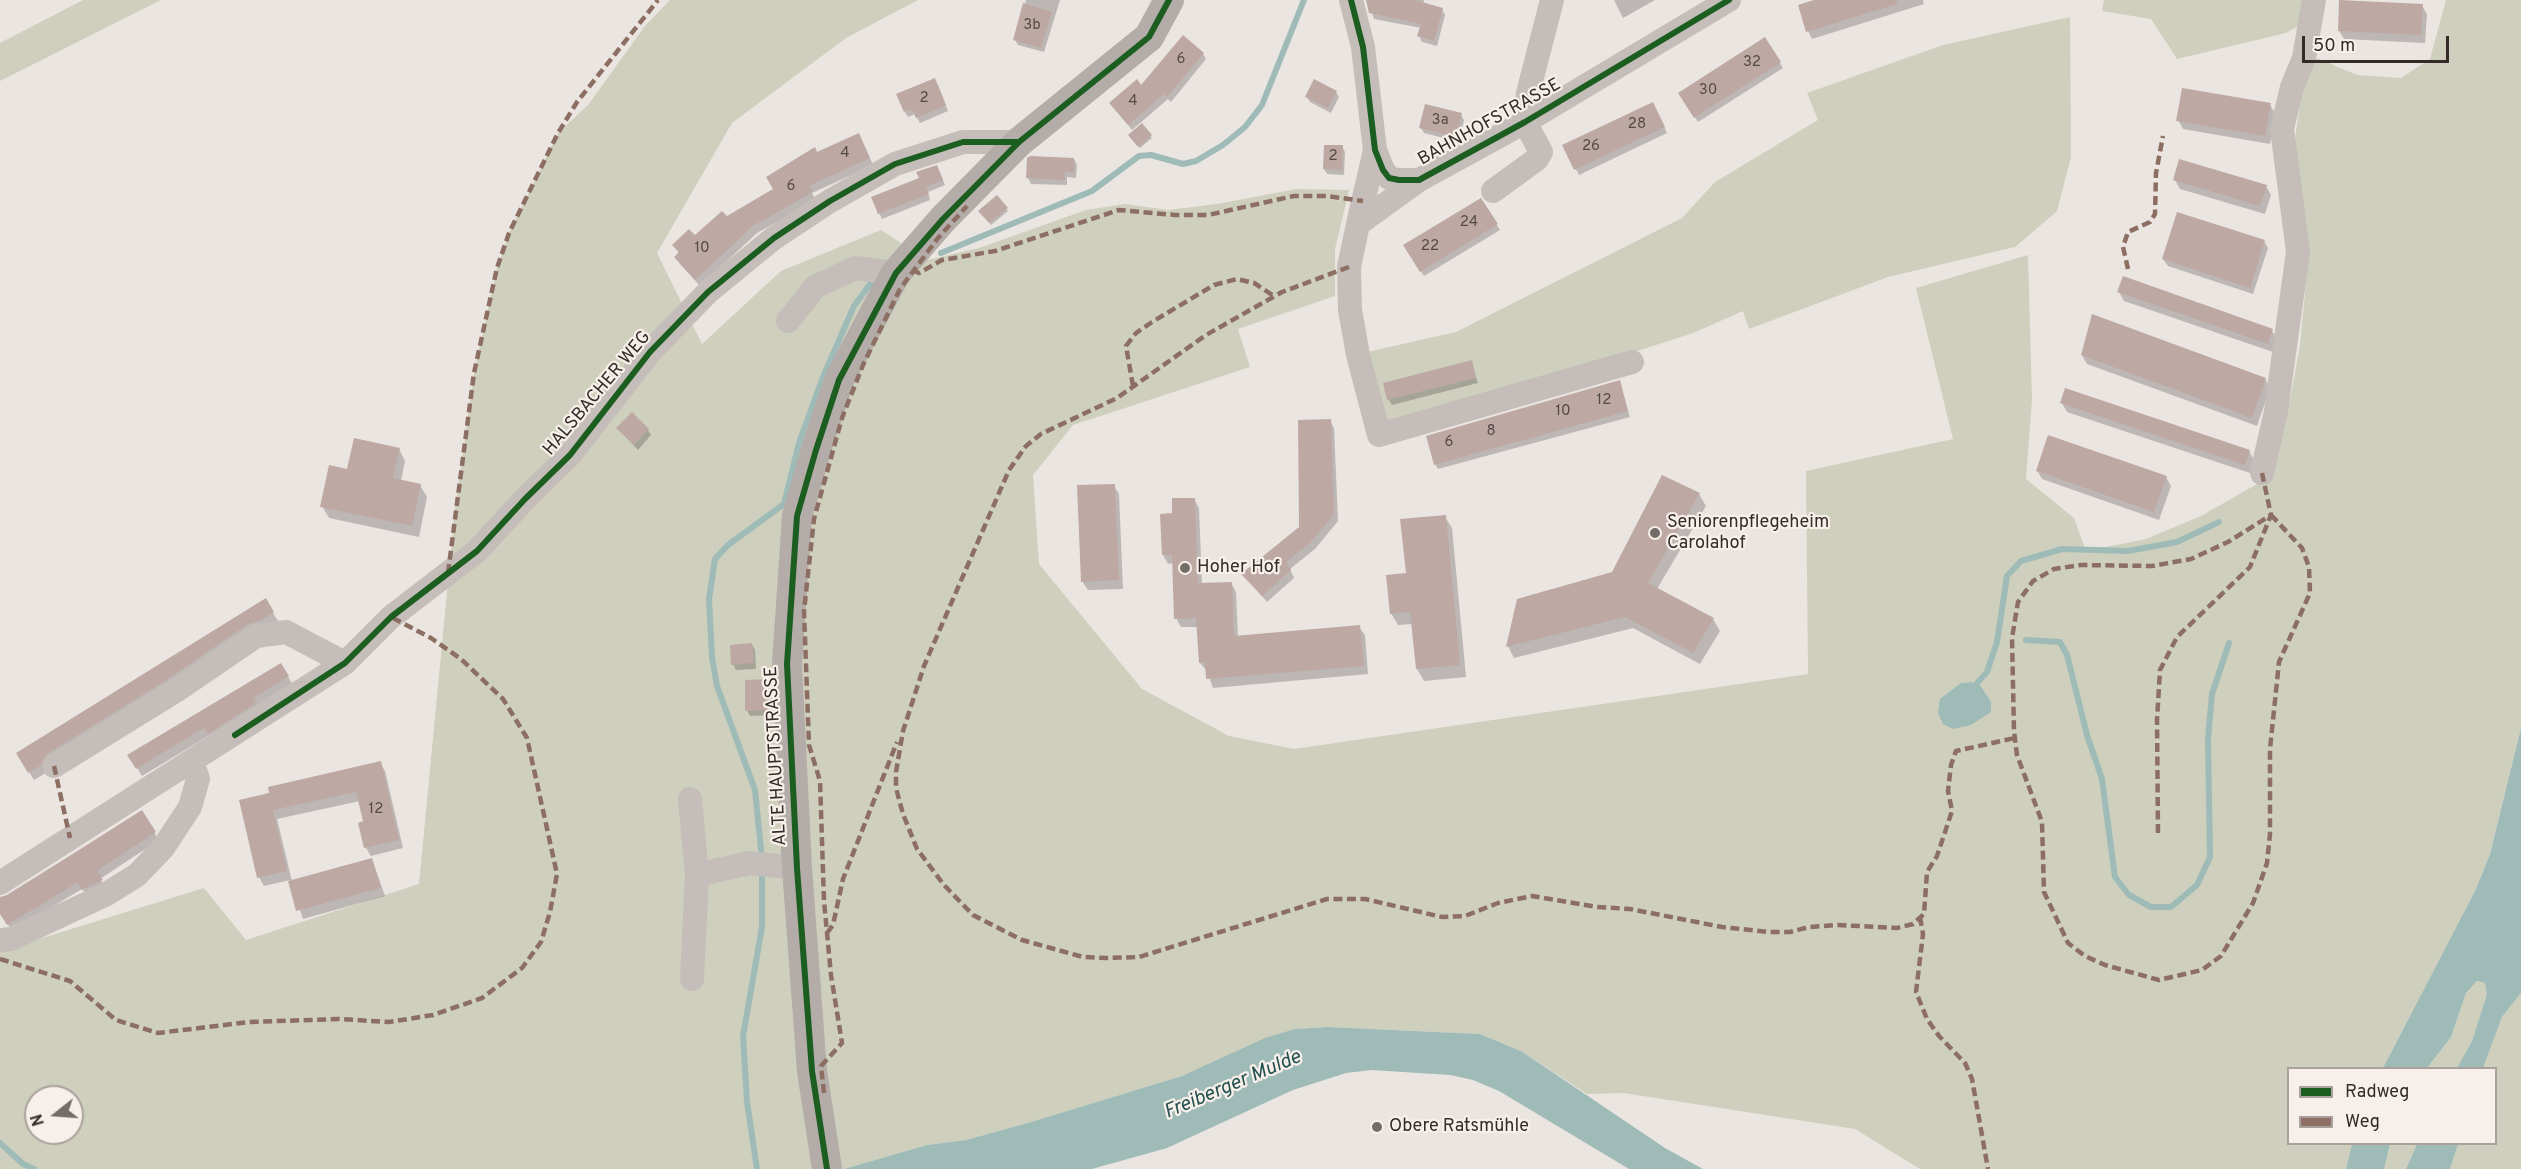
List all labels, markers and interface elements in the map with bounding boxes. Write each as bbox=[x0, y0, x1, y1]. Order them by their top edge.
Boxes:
house number: 3b bbox=[1023, 17, 1041, 35]
scale bar bbox=[2305, 24, 2452, 62]
text: 50 m bbox=[2313, 35, 2355, 58]
house number: 6 bbox=[1177, 51, 1185, 69]
house number: 32 bbox=[1743, 54, 1761, 72]
street label: BAHNHOFSTRASSE bbox=[1415, 75, 1565, 171]
house number: 30 bbox=[1699, 82, 1717, 100]
house number: 2 bbox=[919, 90, 929, 108]
house number: 4 bbox=[1128, 93, 1138, 111]
house number: 3a bbox=[1431, 112, 1449, 130]
house number: 28 bbox=[1628, 116, 1646, 134]
house number: 26 bbox=[1582, 138, 1600, 156]
house number: 4 bbox=[840, 145, 850, 163]
house number: 2 bbox=[1328, 148, 1338, 166]
house number: 6 bbox=[787, 178, 795, 196]
house number: 24 bbox=[1460, 214, 1478, 232]
house number: 22 bbox=[1421, 238, 1439, 256]
house number: 10 bbox=[694, 240, 710, 258]
street label: HALSBACHER WEG bbox=[540, 327, 656, 461]
house number: 12 bbox=[1597, 392, 1611, 410]
house number: 10 bbox=[1555, 403, 1571, 421]
house number: 8 bbox=[1486, 423, 1496, 441]
house number: 6 bbox=[1445, 434, 1453, 452]
place label: Seniorenpflegeheim Carolahof bbox=[1667, 512, 1829, 554]
marker: Seniorenpflegeheim Carolahof bbox=[1648, 526, 1662, 540]
place label: Hoher Hof bbox=[1197, 557, 1280, 579]
marker: Hoher Hof bbox=[1178, 561, 1192, 575]
street label: ALTE HAUPTSTRASSE bbox=[762, 666, 792, 846]
house number: 12 bbox=[369, 801, 383, 819]
water label: Freiberger Mulde bbox=[1161, 1046, 1305, 1126]
legend bbox=[2287, 1067, 2497, 1145]
text: Radweg bbox=[2345, 1081, 2409, 1104]
north arrow bbox=[24, 1085, 84, 1145]
text: N bbox=[27, 1111, 50, 1128]
text: Weg bbox=[2345, 1111, 2380, 1134]
place label: Obere Ratsmühle bbox=[1389, 1116, 1529, 1138]
marker: Obere Ratsmühle bbox=[1370, 1120, 1384, 1134]

